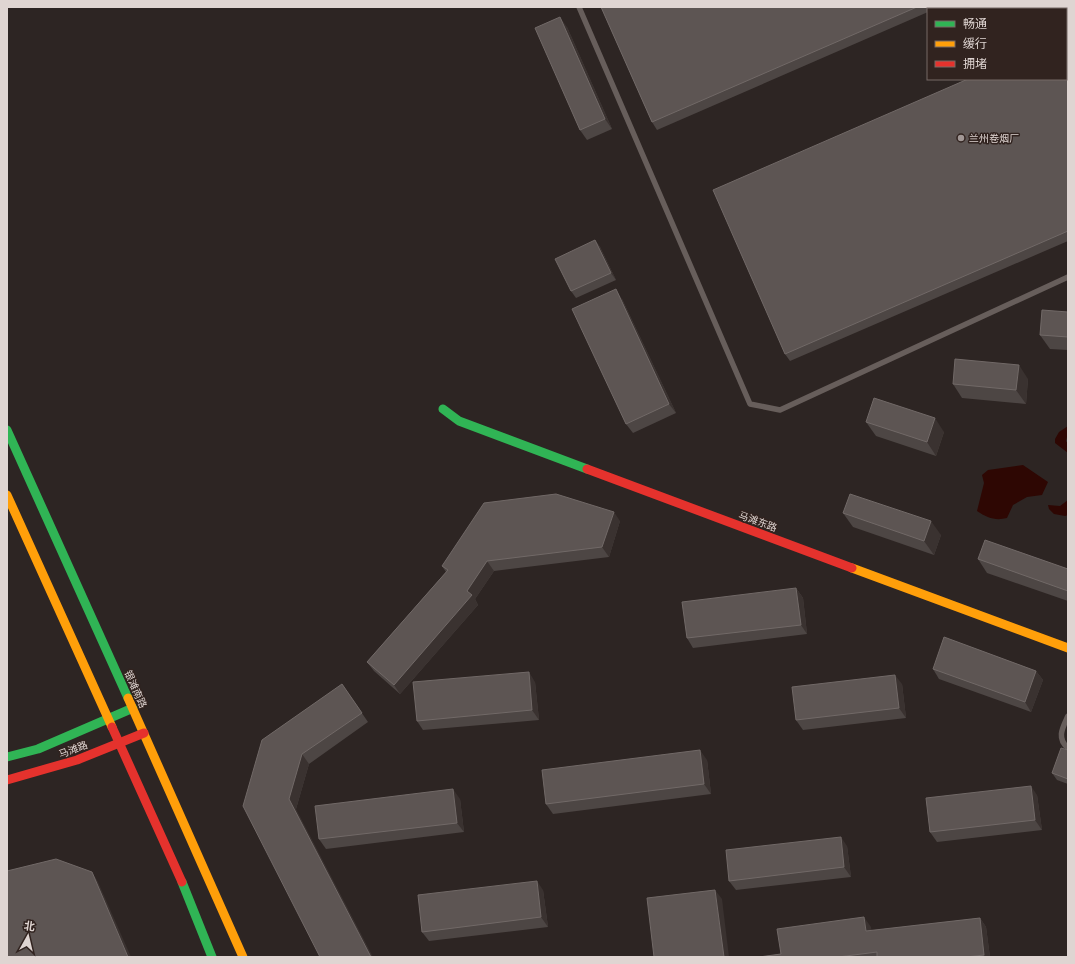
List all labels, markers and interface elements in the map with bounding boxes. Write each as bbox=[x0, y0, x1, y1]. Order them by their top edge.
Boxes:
legend bbox=[927, 8, 1067, 80]
text: 畅通 bbox=[963, 16, 987, 32]
text: 缓行 bbox=[963, 36, 987, 52]
text: 拥堵 bbox=[963, 56, 987, 72]
place label: 兰州卷烟厂 bbox=[969, 132, 1019, 145]
marker: 兰州卷烟厂 bbox=[956, 133, 966, 143]
street label: 马滩东路 bbox=[737, 509, 779, 534]
street label: 银滩南路 bbox=[121, 668, 150, 710]
street label: 马滩路 bbox=[57, 738, 89, 761]
north arrow bbox=[8, 916, 48, 956]
text: 北 bbox=[23, 918, 36, 934]

